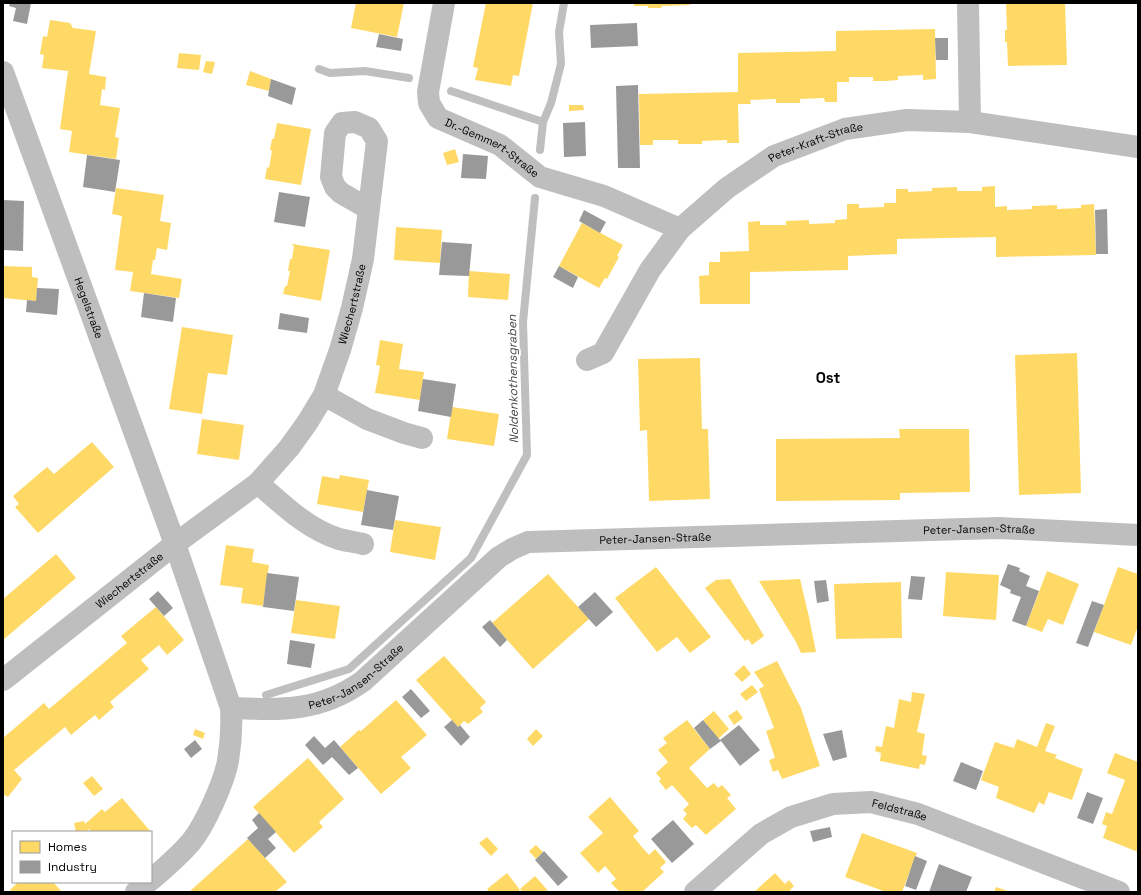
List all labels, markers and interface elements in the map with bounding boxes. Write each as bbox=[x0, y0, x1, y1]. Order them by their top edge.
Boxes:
street label: Dr.-Gemmert-Straße bbox=[443, 115, 542, 181]
street label: Peter-Kraft-Straße bbox=[765, 119, 864, 165]
street label: Wiechertstraße bbox=[335, 262, 369, 346]
street label: Hegelstraße bbox=[71, 275, 107, 341]
water label: Noldenkothensgraben bbox=[504, 314, 522, 443]
district label: Ost bbox=[816, 368, 840, 387]
street label: Peter-Jansen-Straße bbox=[923, 521, 1036, 537]
street label: Peter-Jansen-Straße bbox=[599, 530, 712, 547]
street label: Wiechertstraße bbox=[93, 549, 166, 611]
street label: Peter-Jansen-Straße bbox=[307, 641, 406, 712]
street label: Feldstraße bbox=[871, 796, 929, 824]
legend bbox=[12, 831, 152, 883]
text: Homes bbox=[48, 839, 87, 855]
text: Industry bbox=[48, 859, 97, 875]

